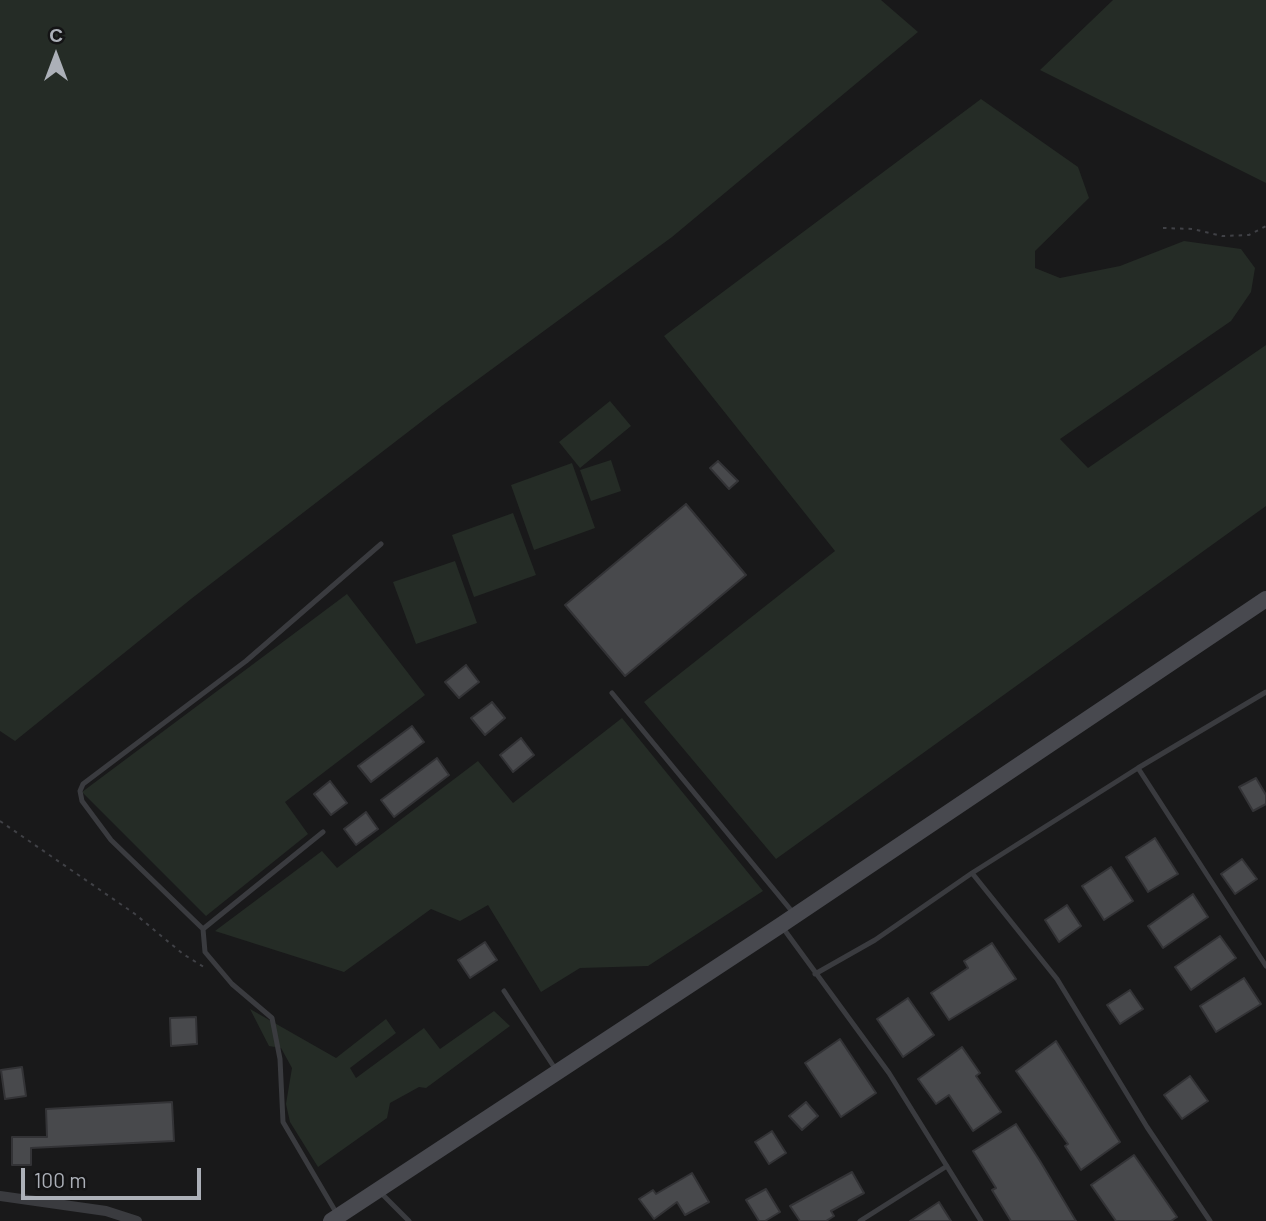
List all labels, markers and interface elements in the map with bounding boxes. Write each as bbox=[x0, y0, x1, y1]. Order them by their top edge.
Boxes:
north arrow bbox=[21, 21, 91, 91]
text: С bbox=[49, 23, 63, 46]
scale bar bbox=[24, 1154, 205, 1198]
text: 100 m bbox=[34, 1167, 87, 1192]

